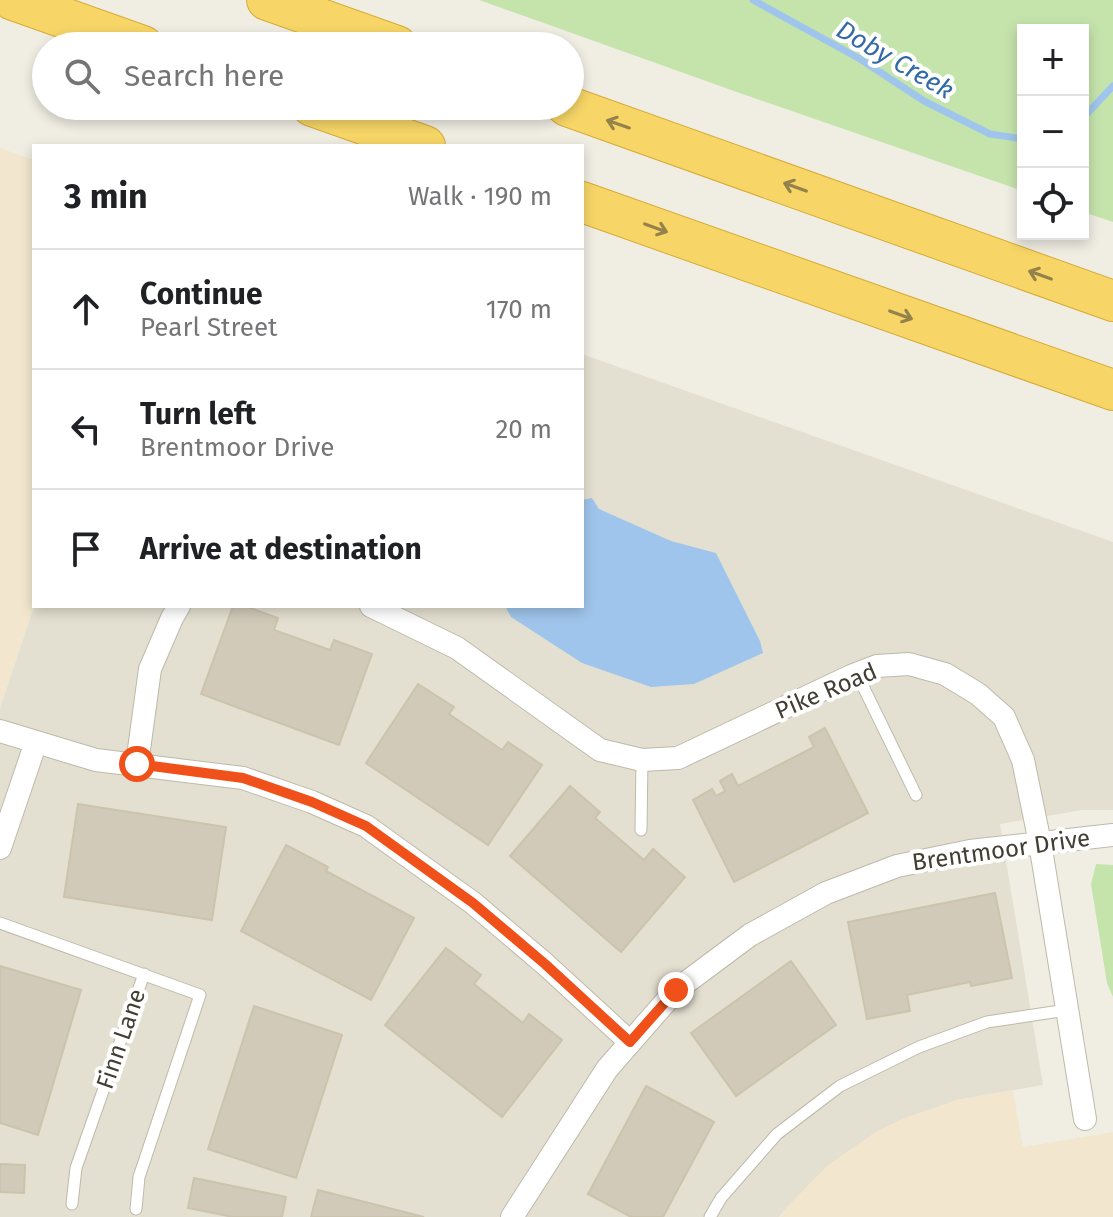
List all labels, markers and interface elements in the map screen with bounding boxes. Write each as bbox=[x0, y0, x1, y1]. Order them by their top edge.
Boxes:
water label: Doby Creek bbox=[831, 14, 959, 106]
map controls bbox=[1017, 24, 1089, 240]
button: + bbox=[1017, 24, 1089, 96]
search box bbox=[32, 32, 584, 120]
icon: search bbox=[60, 54, 104, 98]
text: Search here bbox=[124, 58, 284, 94]
button: − bbox=[1017, 96, 1089, 168]
one-way arrow bbox=[606, 116, 631, 130]
button: locate bbox=[1017, 168, 1089, 240]
text: 3 min bbox=[64, 176, 148, 217]
one-way arrow bbox=[783, 179, 808, 193]
text: Walk · 190 m bbox=[408, 181, 552, 212]
one-way arrow bbox=[643, 221, 668, 236]
one-way arrow bbox=[1028, 267, 1052, 281]
text: Continue bbox=[140, 276, 263, 312]
icon: ahead bbox=[64, 287, 108, 331]
text: 170 m bbox=[486, 294, 552, 325]
one-way arrow bbox=[888, 308, 913, 323]
text: Pearl Street bbox=[140, 312, 277, 343]
text: Turn left bbox=[140, 396, 256, 432]
icon: left bbox=[64, 407, 108, 451]
text: 20 m bbox=[495, 414, 552, 445]
text: Brentmoor Drive bbox=[140, 432, 334, 463]
icon: arrive bbox=[64, 527, 108, 571]
text: Arrive at destination bbox=[140, 531, 422, 567]
street label: Pike Road bbox=[771, 657, 881, 725]
route start bbox=[119, 746, 155, 782]
street label: Brentmoor Drive bbox=[910, 824, 1092, 876]
route end bbox=[658, 972, 694, 1008]
street label: Finn Lane bbox=[91, 985, 151, 1093]

